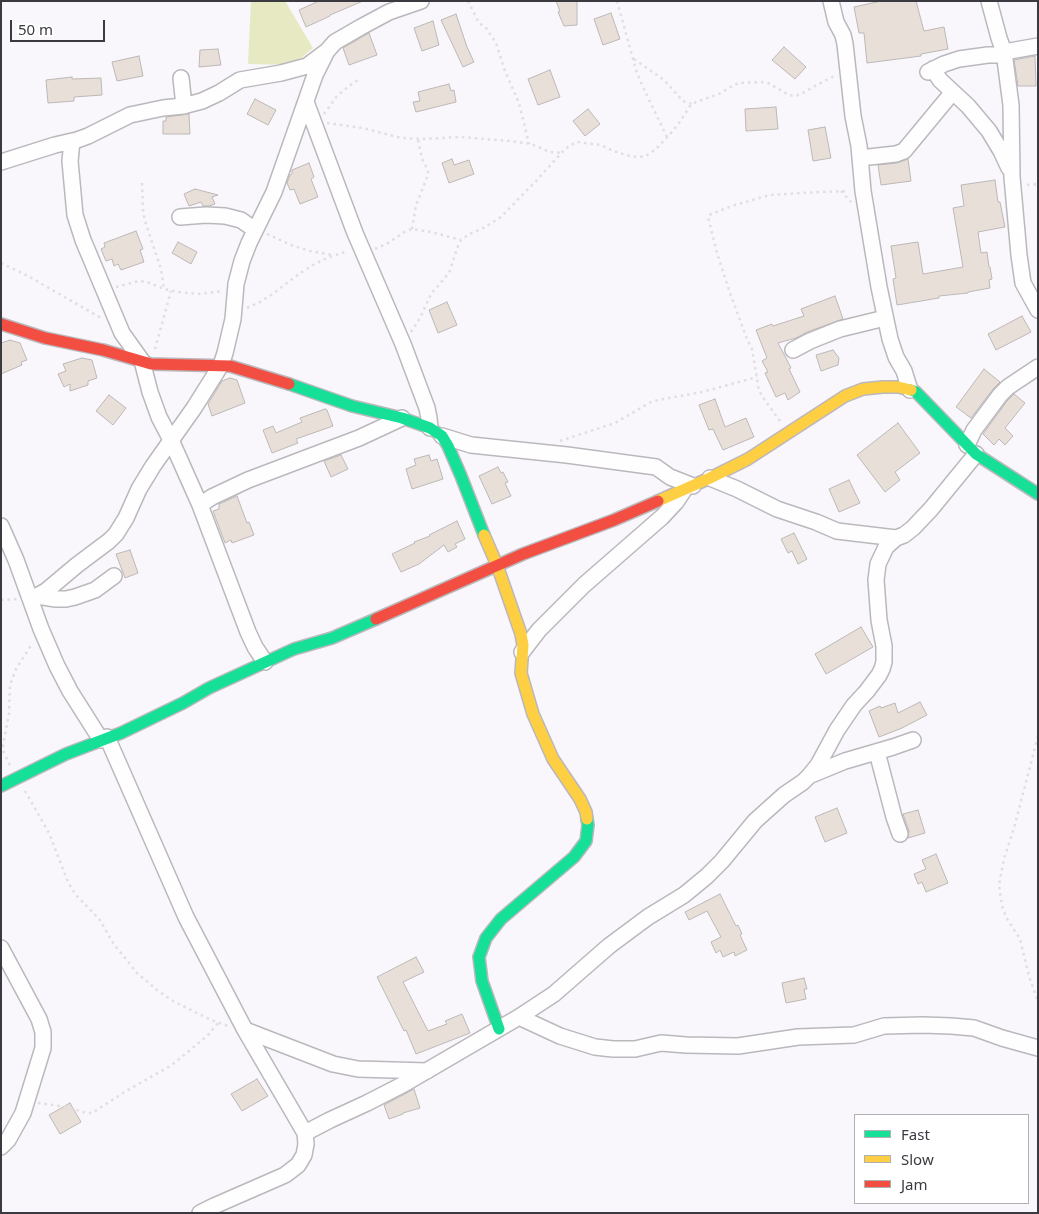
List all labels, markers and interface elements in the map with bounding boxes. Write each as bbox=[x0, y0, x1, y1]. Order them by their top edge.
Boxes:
scale bar bbox=[12, 10, 108, 42]
text: 50 m bbox=[18, 19, 53, 39]
legend bbox=[854, 1114, 1029, 1204]
text: Fast bbox=[901, 1124, 930, 1144]
text: Slow bbox=[901, 1149, 934, 1169]
text: Jam bbox=[901, 1174, 928, 1194]

